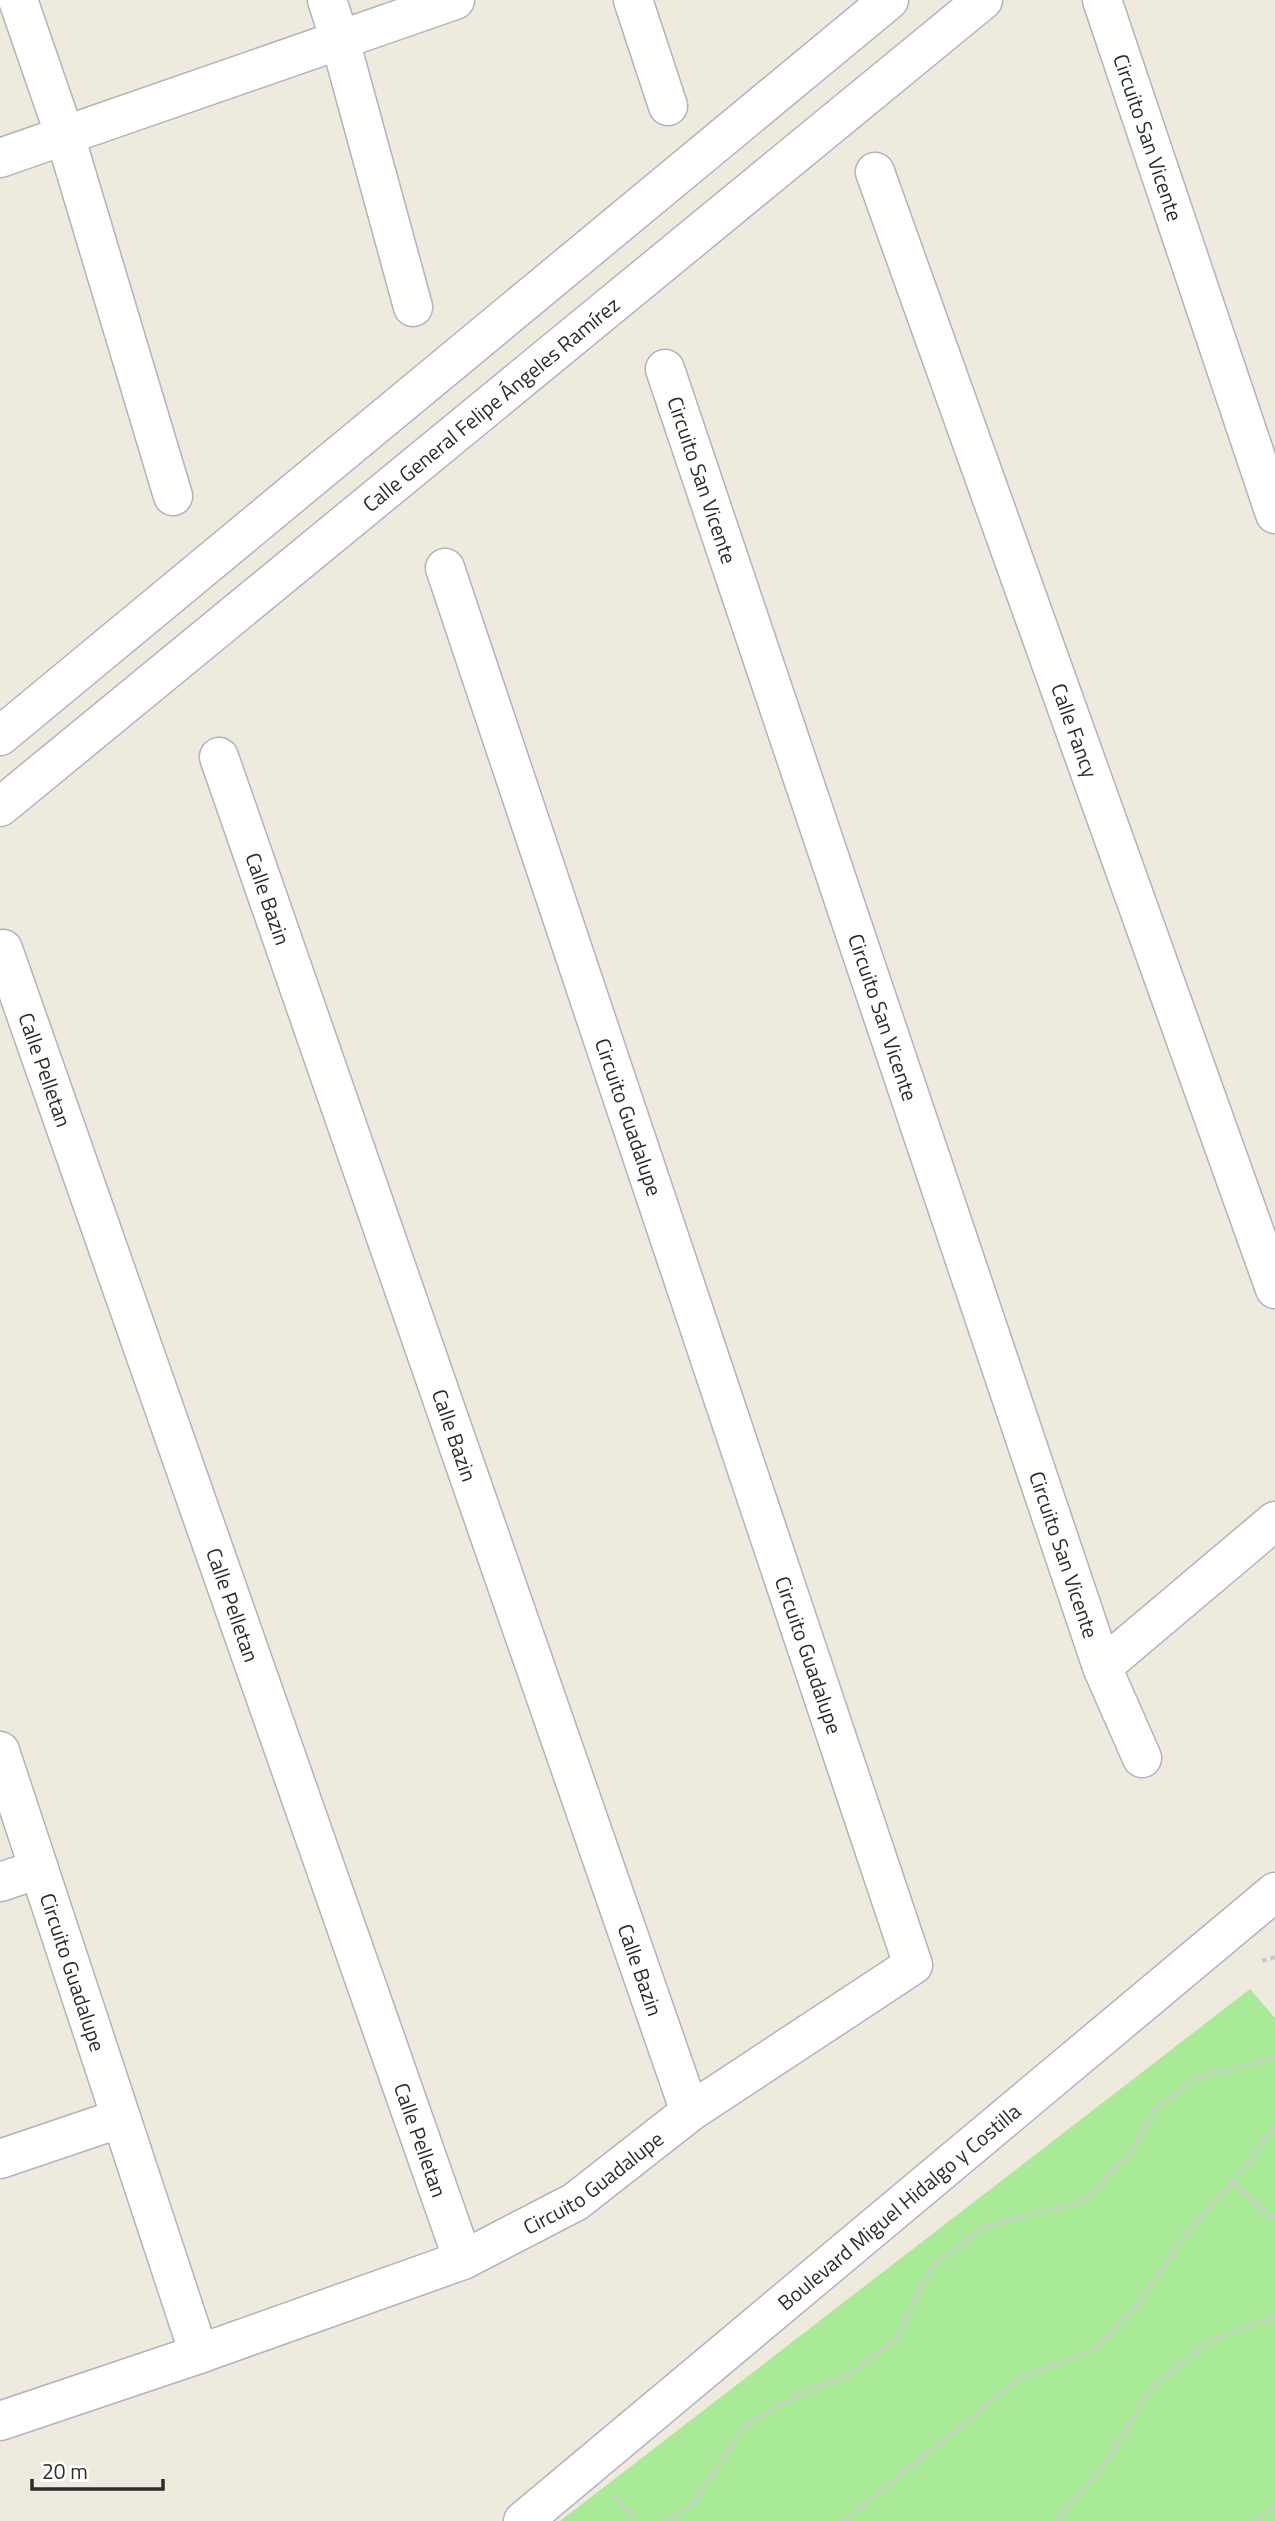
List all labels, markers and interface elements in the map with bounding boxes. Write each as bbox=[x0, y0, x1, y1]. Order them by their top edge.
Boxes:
street label: Circuito San Vicente bbox=[1105, 50, 1191, 225]
street label: Calle General Felipe Ángeles Ramírez bbox=[355, 289, 626, 519]
street label: Circuito San Vicente bbox=[659, 392, 745, 568]
street label: Calle Fancy bbox=[1043, 679, 1107, 782]
street label: Calle Bazin bbox=[237, 848, 299, 949]
street label: Circuito San Vicente bbox=[840, 929, 926, 1105]
street label: Calle Pelletan bbox=[11, 1008, 80, 1131]
street label: Circuito Guadalupe bbox=[587, 1034, 671, 1200]
street label: Calle Bazin bbox=[424, 1385, 486, 1486]
street label: Circuito San Vicente bbox=[1021, 1467, 1107, 1642]
street label: Calle Pelletan bbox=[198, 1543, 268, 1666]
street label: Circuito Guadalupe bbox=[767, 1572, 851, 1738]
street label: Circuito Guadalupe bbox=[32, 1889, 114, 2056]
street label: Calle Bazin bbox=[610, 1919, 671, 2020]
street label: Calle Pelletan bbox=[386, 2078, 456, 2201]
street label: Boulevard Miguel Hidalgo y Costilla bbox=[770, 2095, 1028, 2318]
street label: Circuito Guadalupe bbox=[517, 2123, 670, 2242]
scale bar bbox=[32, 2448, 163, 2492]
text: 20 m bbox=[42, 2455, 88, 2487]

